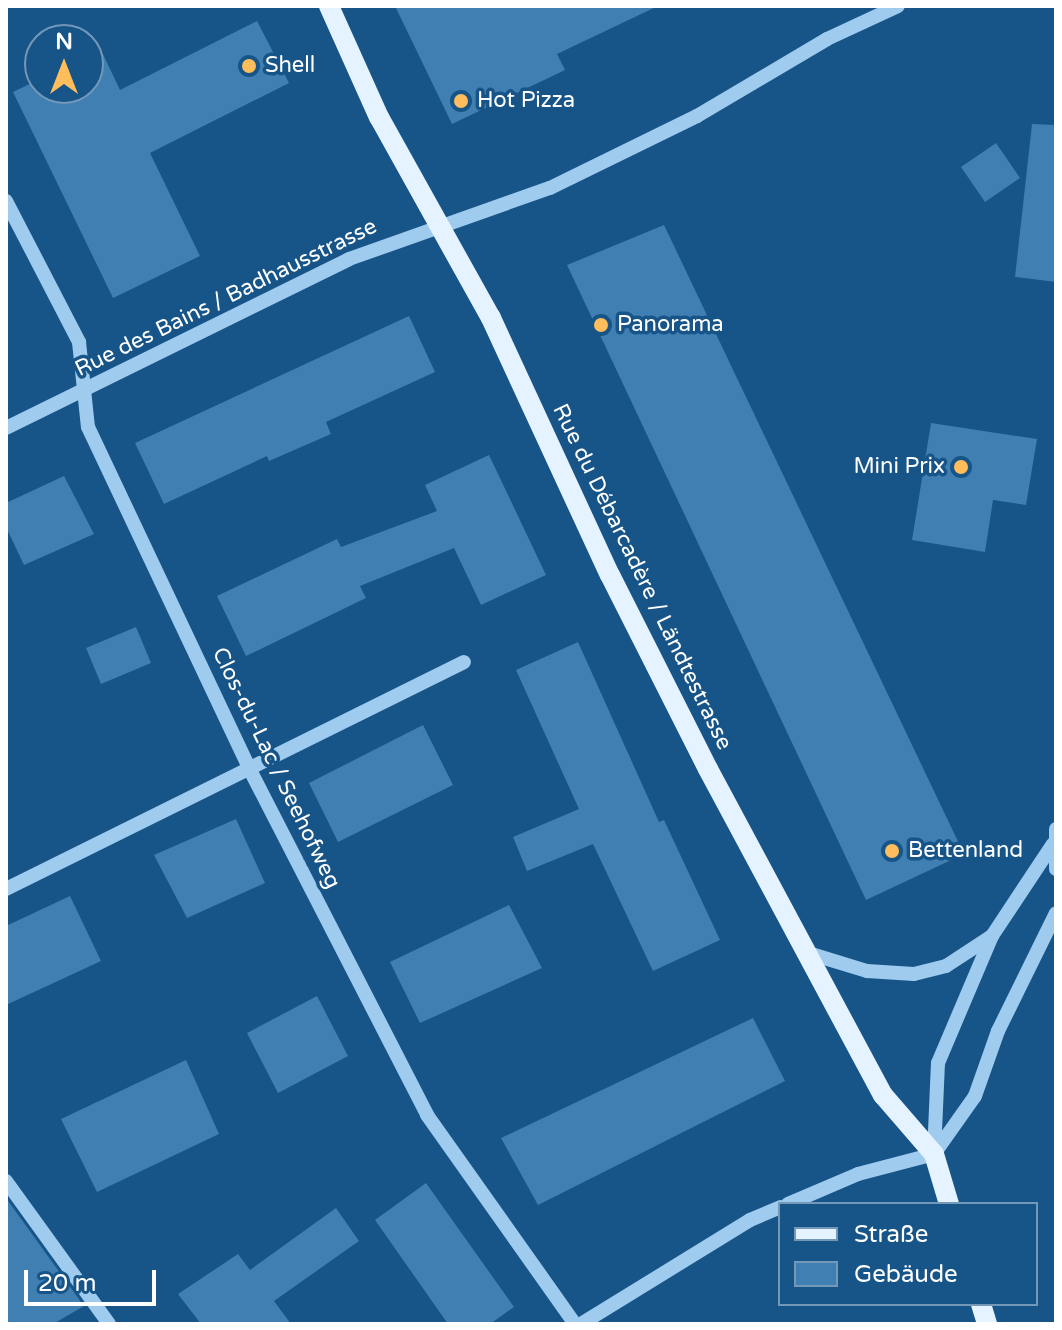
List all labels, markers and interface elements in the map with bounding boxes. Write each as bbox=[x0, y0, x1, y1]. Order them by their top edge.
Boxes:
north arrow bbox=[24, 24, 104, 104]
text: N bbox=[55, 29, 73, 55]
place label: Shell bbox=[265, 53, 315, 79]
marker: Shell bbox=[240, 57, 258, 75]
place label: Hot Pizza bbox=[477, 88, 575, 114]
marker: Hot Pizza bbox=[452, 92, 470, 110]
street label: Rue des Bains / Badhausstrasse bbox=[71, 213, 381, 383]
place label: Panorama bbox=[617, 312, 724, 338]
marker: Panorama bbox=[592, 316, 610, 334]
street label: Rue du Débarcadère / Ländtestrasse bbox=[547, 400, 737, 754]
place label: Mini Prix bbox=[853, 454, 945, 480]
marker: Mini Prix bbox=[952, 458, 970, 476]
street label: Clos-du-Lac / Seehofweg bbox=[206, 643, 346, 893]
place label: Bettenland bbox=[908, 838, 1023, 864]
marker: Bettenland bbox=[883, 842, 901, 860]
legend bbox=[778, 1202, 1038, 1306]
text: Straße bbox=[854, 1220, 928, 1249]
scale bar bbox=[28, 1254, 160, 1304]
text: Gebäude bbox=[854, 1260, 958, 1289]
text: 20 m bbox=[38, 1269, 96, 1298]

